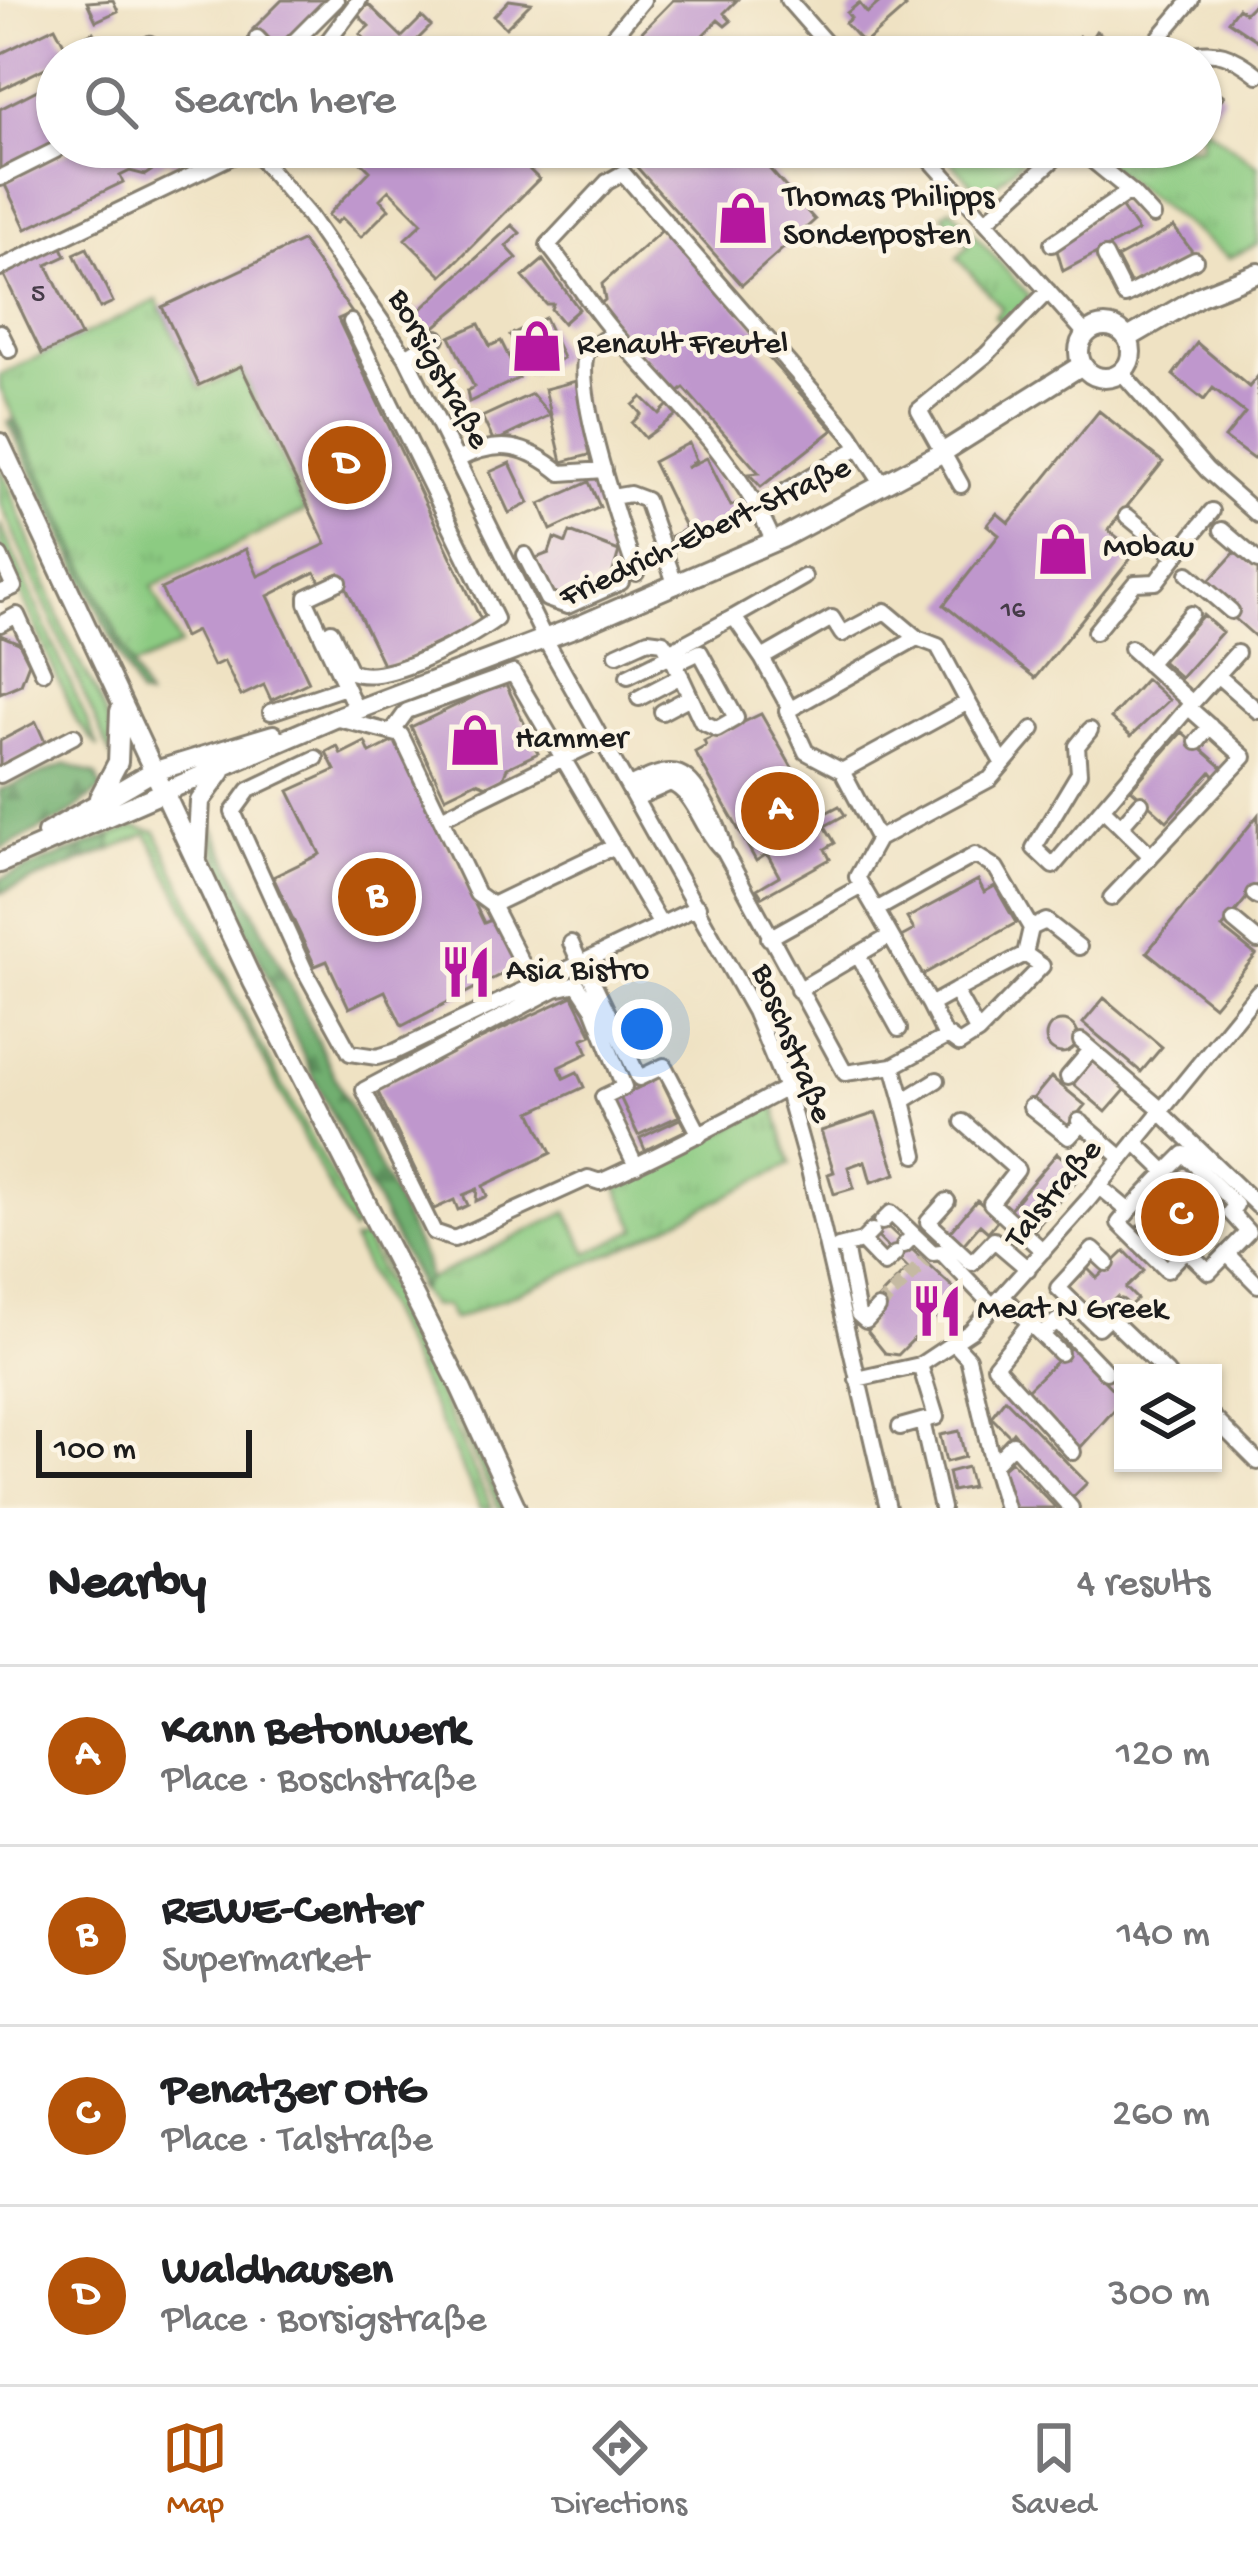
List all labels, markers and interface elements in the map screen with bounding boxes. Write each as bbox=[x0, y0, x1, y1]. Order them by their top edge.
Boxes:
search box bbox=[36, 36, 1222, 168]
icon: search bbox=[78, 69, 144, 135]
text: Search here bbox=[174, 76, 396, 129]
place label: Thomas Philipps Sonderposten bbox=[781, 180, 995, 256]
shop icon: Thomas Philipps Sonderposten bbox=[714, 189, 772, 247]
house number: 5 bbox=[31, 280, 45, 312]
street label: Borsigstraße bbox=[377, 283, 497, 457]
shop icon: Renault Freutel bbox=[508, 317, 566, 375]
place label: Renault Freutel bbox=[577, 327, 788, 365]
pin: D bbox=[308, 420, 386, 510]
street label: Friedrich-Ebert-Straße bbox=[554, 449, 858, 619]
shop icon: Mobau bbox=[1034, 520, 1092, 578]
place label: Mobau bbox=[1103, 530, 1194, 568]
house number: 16 bbox=[1000, 596, 1026, 628]
shop icon: Hammer bbox=[446, 711, 504, 769]
place label: Hammer bbox=[515, 721, 631, 759]
pin: A bbox=[741, 766, 819, 856]
pin: B bbox=[338, 852, 416, 942]
restaurant icon: Asia Bistro bbox=[437, 943, 495, 1001]
place label: Asia Bistro bbox=[506, 953, 649, 991]
street label: Boschstraße bbox=[741, 958, 839, 1130]
your location bbox=[612, 999, 672, 1059]
street label: Talstraße bbox=[997, 1132, 1112, 1259]
pin: C bbox=[1141, 1172, 1219, 1262]
restaurant icon: Meat N Greek bbox=[908, 1282, 966, 1340]
place label: Meat N Greek bbox=[977, 1292, 1170, 1330]
map controls bbox=[1114, 1364, 1222, 1472]
button: layers bbox=[1114, 1364, 1222, 1472]
scale bar bbox=[36, 1424, 252, 1477]
text: 100 m bbox=[54, 1432, 136, 1470]
text: Nearby bbox=[48, 1556, 206, 1616]
text: 4 results bbox=[1077, 1563, 1210, 1609]
text: Kann Betonwerk bbox=[162, 1706, 469, 1759]
text: A bbox=[75, 1733, 99, 1779]
text: 120 m bbox=[1116, 1733, 1210, 1779]
text: Place · Boschstraße bbox=[162, 1759, 476, 1805]
text: REWE-Center bbox=[162, 1886, 421, 1939]
text: B bbox=[77, 1913, 97, 1959]
text: 140 m bbox=[1117, 1913, 1210, 1959]
text: Supermarket bbox=[162, 1939, 368, 1985]
text: Penatzer OHG bbox=[162, 2066, 426, 2119]
text: C bbox=[76, 2093, 98, 2139]
text: 260 m bbox=[1112, 2093, 1210, 2139]
text: Place · Talstraße bbox=[162, 2119, 433, 2165]
text: Waldhausen bbox=[162, 2246, 393, 2299]
text: D bbox=[74, 2273, 100, 2319]
text: 300 m bbox=[1109, 2273, 1210, 2319]
text: Place · Borsigstraße bbox=[162, 2299, 486, 2345]
tab: Map bbox=[162, 2415, 228, 2525]
tab: Directions bbox=[553, 2415, 687, 2525]
tab: Saved bbox=[1011, 2415, 1096, 2525]

